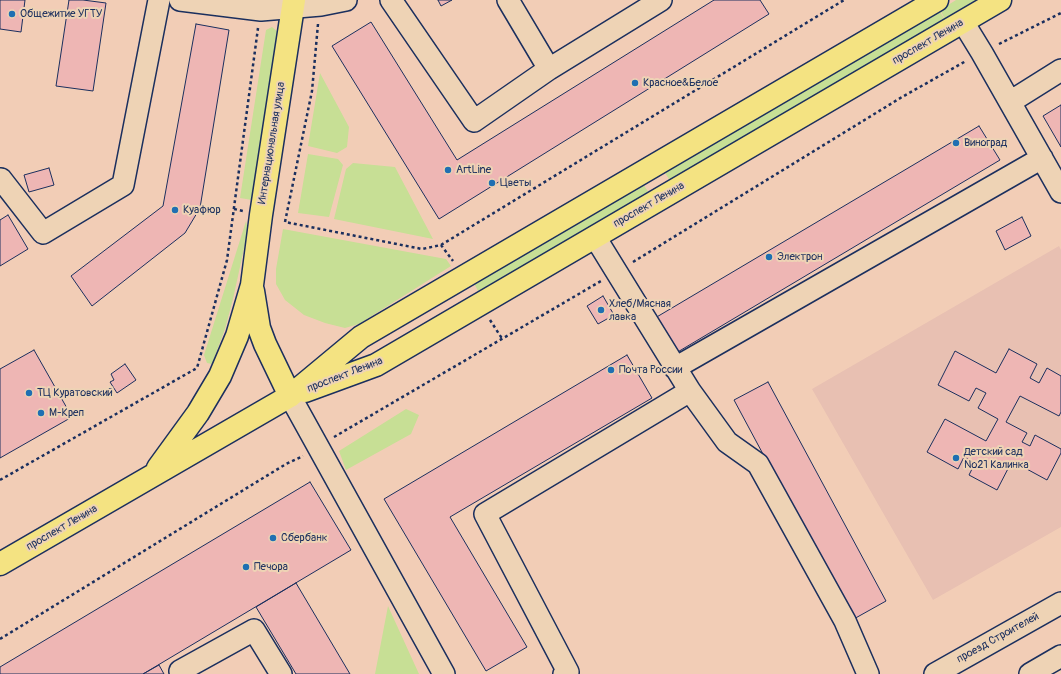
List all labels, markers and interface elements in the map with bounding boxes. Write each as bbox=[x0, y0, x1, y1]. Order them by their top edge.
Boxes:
place label: Общежитие УГТУ bbox=[20, 7, 102, 21]
marker: Общежитие УГТУ bbox=[7, 9, 17, 19]
street label: проспект Ленина bbox=[890, 16, 966, 68]
place label: Красное&Белое bbox=[643, 76, 718, 90]
marker: Красное&Белое bbox=[630, 78, 640, 88]
street label: Интернациональная улица bbox=[256, 81, 288, 205]
place label: Виноград bbox=[964, 136, 1007, 150]
marker: Виноград bbox=[951, 138, 961, 148]
place label: ArtLine bbox=[456, 163, 491, 177]
marker: ArtLine bbox=[443, 165, 453, 175]
place label: Цветы bbox=[500, 176, 531, 190]
marker: Цветы bbox=[487, 178, 497, 188]
street label: проспект Ленина bbox=[611, 179, 687, 231]
place label: Куафюр bbox=[183, 203, 221, 217]
marker: Куафюр bbox=[170, 205, 180, 215]
place label: Электрон bbox=[777, 250, 823, 264]
marker: Электрон bbox=[764, 252, 774, 262]
place label: Хлеб/Мясная лавка bbox=[609, 297, 671, 323]
marker: Хлеб/Мясная лавка bbox=[596, 305, 606, 315]
street label: проспект Ленина bbox=[305, 355, 385, 395]
place label: Почта России bbox=[619, 363, 682, 377]
marker: Почта России bbox=[606, 365, 616, 375]
place label: ТЦ Куратовский bbox=[37, 386, 113, 400]
marker: ТЦ Куратовский bbox=[24, 388, 34, 398]
place label: М-Креп bbox=[49, 406, 84, 420]
marker: М-Креп bbox=[36, 408, 46, 418]
place label: Детский сад №21 Калинка bbox=[964, 445, 1029, 471]
marker: Детский сад №21 Калинка bbox=[951, 453, 961, 463]
street label: проспект Ленина bbox=[24, 502, 100, 554]
place label: Сбербанк bbox=[281, 531, 327, 545]
marker: Сбербанк bbox=[268, 533, 278, 543]
place label: Печора bbox=[254, 560, 288, 574]
marker: Печора bbox=[241, 562, 251, 572]
street label: проезд Строителей bbox=[955, 610, 1041, 666]

